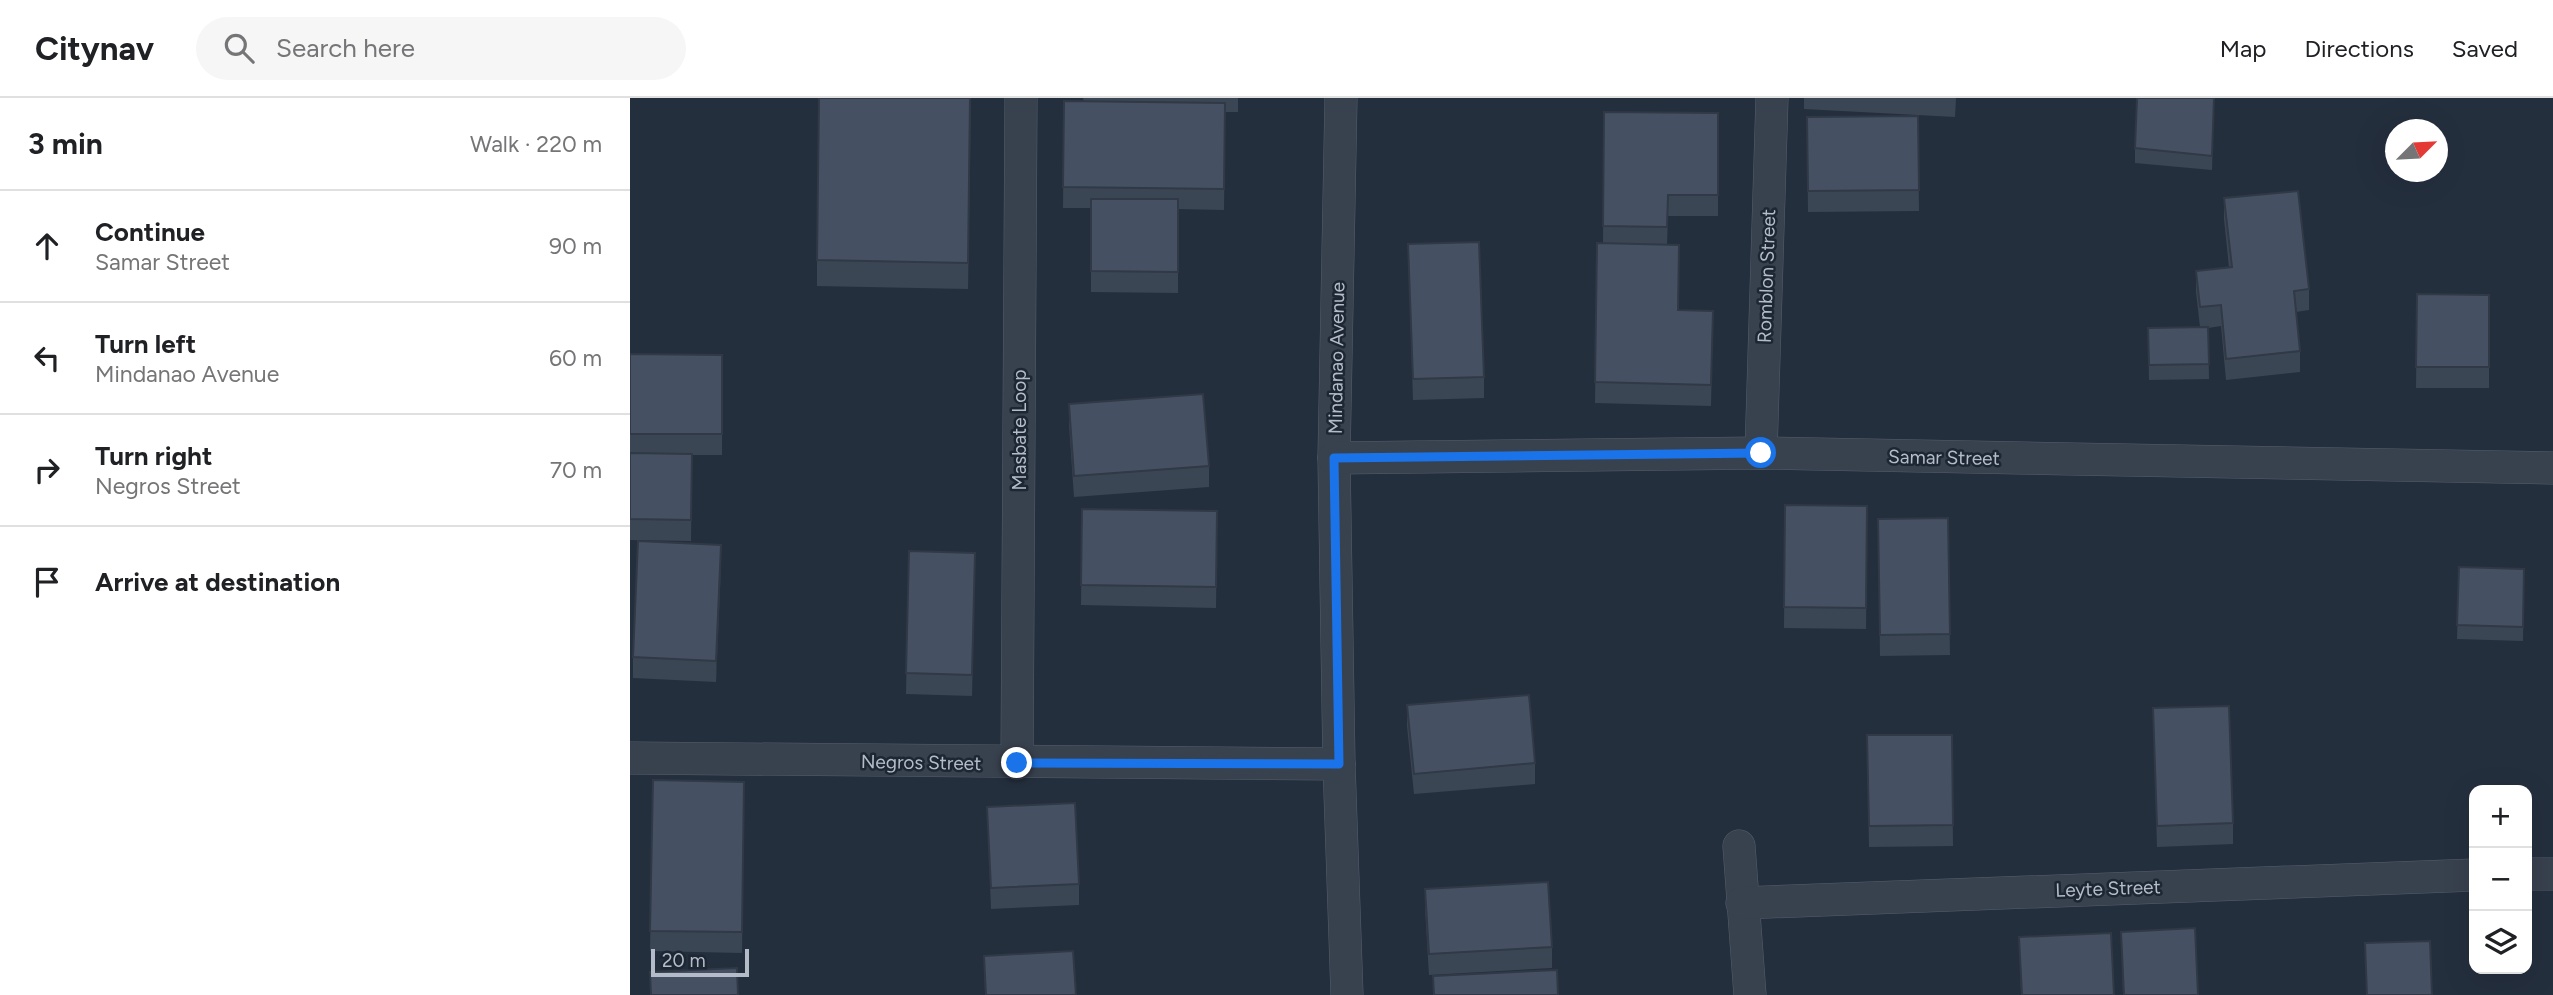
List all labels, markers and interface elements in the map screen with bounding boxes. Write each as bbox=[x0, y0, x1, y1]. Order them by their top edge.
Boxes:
search box bbox=[196, 17, 686, 80]
text: Citynav bbox=[35, 29, 154, 68]
icon: search bbox=[220, 29, 258, 67]
text: Search here bbox=[276, 32, 415, 64]
text: Map bbox=[2220, 34, 2266, 63]
text: Directions bbox=[2304, 34, 2414, 63]
text: Saved bbox=[2452, 34, 2518, 63]
north arrow bbox=[2385, 119, 2448, 182]
text: 3 min bbox=[28, 125, 103, 162]
text: Walk · 220 m bbox=[470, 130, 602, 158]
street label: Romblon Street bbox=[1753, 209, 1780, 343]
text: Continue bbox=[95, 216, 205, 248]
icon: ahead bbox=[28, 227, 66, 265]
text: 90 m bbox=[549, 232, 602, 260]
text: Samar Street bbox=[95, 248, 230, 276]
street label: Mindanao Avenue bbox=[1324, 282, 1349, 434]
text: Turn left bbox=[95, 328, 196, 360]
icon: left bbox=[28, 339, 66, 377]
text: 60 m bbox=[549, 344, 602, 372]
text: Mindanao Avenue bbox=[95, 360, 279, 388]
street label: Masbate Loop bbox=[1008, 370, 1031, 490]
route start bbox=[1745, 437, 1776, 468]
text: Turn right bbox=[95, 440, 212, 472]
street label: Samar Street bbox=[1888, 445, 2000, 470]
icon: right bbox=[28, 451, 66, 489]
text: 70 m bbox=[550, 456, 602, 484]
text: Negros Street bbox=[95, 472, 241, 500]
icon: arrive bbox=[28, 563, 66, 601]
text: Arrive at destination bbox=[95, 566, 340, 598]
route end bbox=[1001, 747, 1032, 778]
street label: Negros Street bbox=[861, 750, 981, 775]
map controls bbox=[2469, 785, 2532, 974]
button: + bbox=[2469, 785, 2532, 848]
button: − bbox=[2469, 848, 2532, 911]
street label: Leyte Street bbox=[2055, 875, 2161, 902]
button: layers bbox=[2469, 911, 2532, 974]
scale bar bbox=[651, 946, 749, 978]
text: 20 m bbox=[662, 949, 706, 972]

